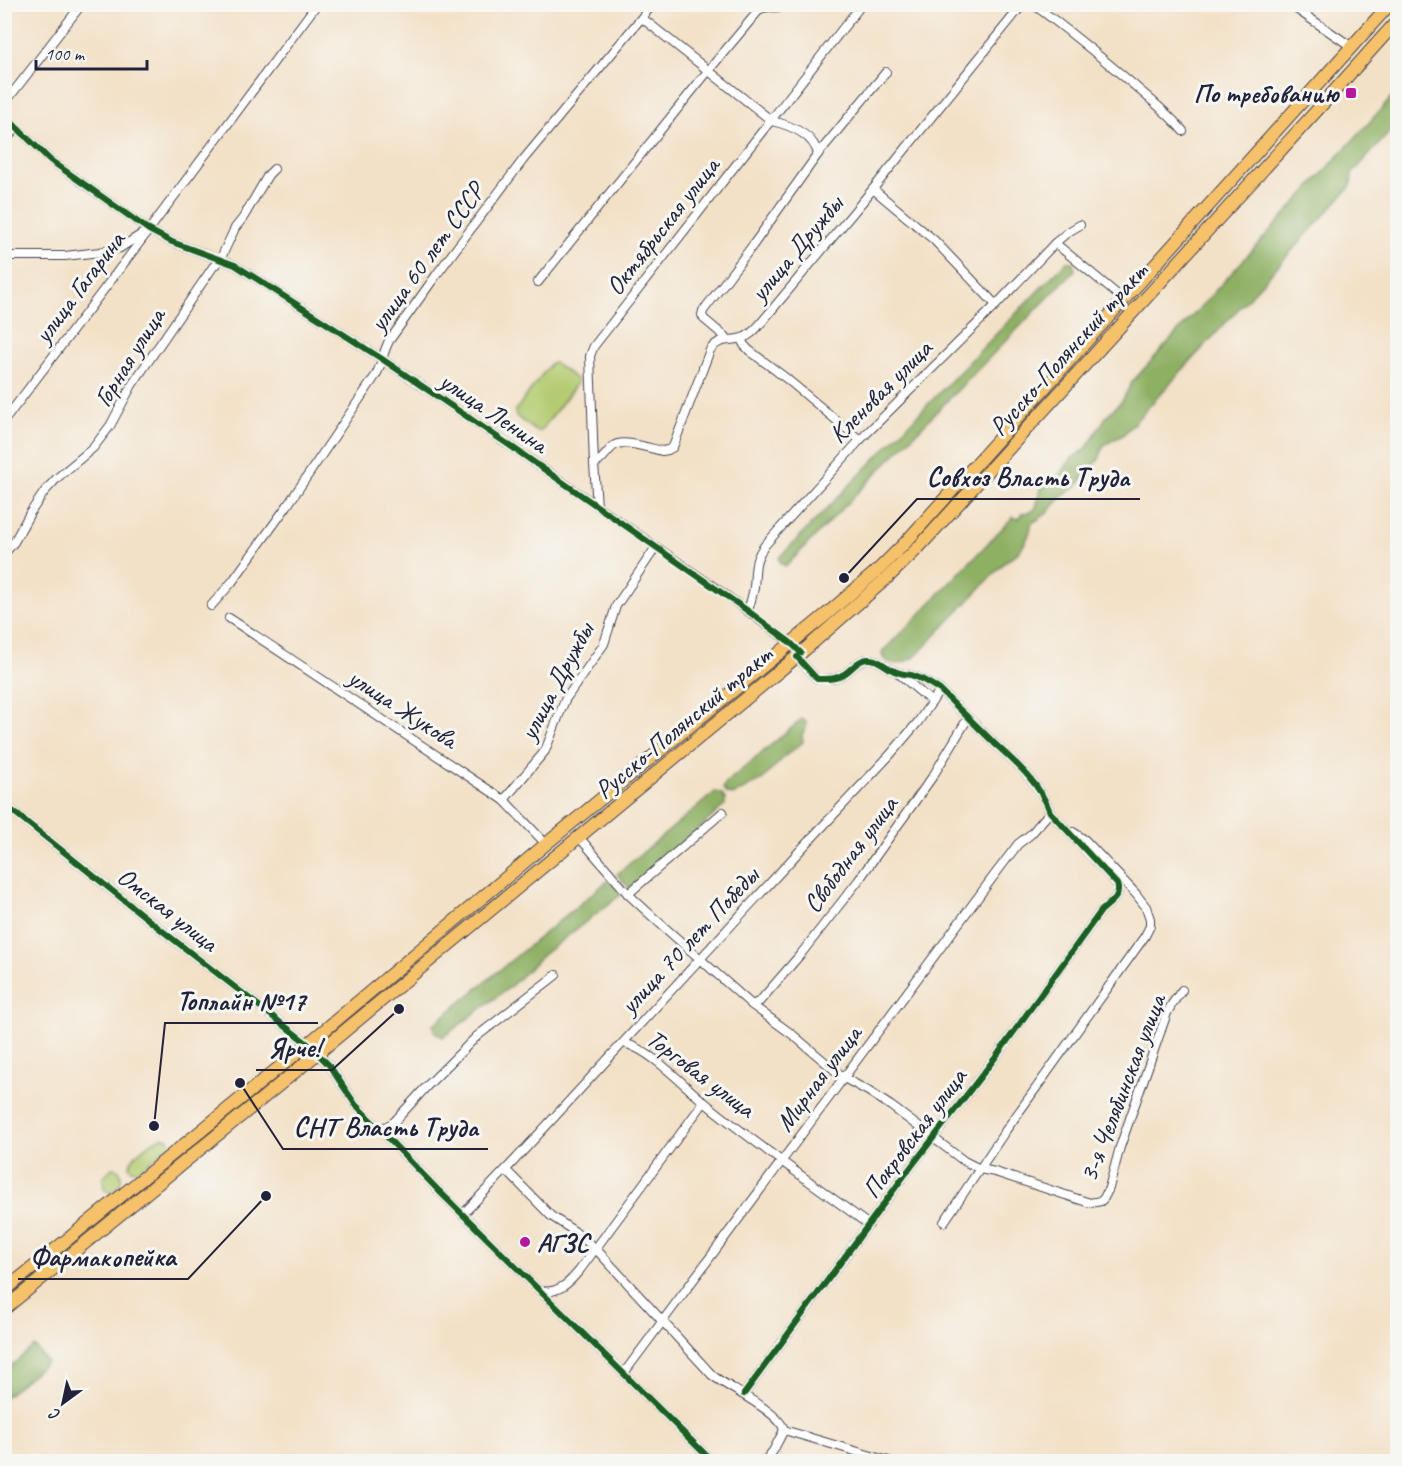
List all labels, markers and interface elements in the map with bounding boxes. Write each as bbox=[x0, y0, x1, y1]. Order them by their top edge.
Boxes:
scale bar bbox=[36, 33, 147, 71]
text: 100 m bbox=[45, 43, 86, 65]
place label: По требованию bbox=[1194, 77, 1340, 110]
marker: По требованию bbox=[1344, 86, 1358, 100]
street label: Октябрьская улица bbox=[598, 149, 728, 302]
street label: улица 60 лет СССР bbox=[360, 174, 494, 340]
street label: улица Дружбы bbox=[741, 187, 852, 310]
street label: улица Гагарина bbox=[25, 223, 133, 351]
street label: Русско-Полянский тракт bbox=[982, 255, 1156, 443]
street label: Горная улица bbox=[86, 300, 174, 413]
street label: Кленовая улица bbox=[822, 331, 940, 450]
street label: улица Ленина bbox=[432, 363, 556, 462]
callout: Совхоз Власть Труда bbox=[917, 454, 1140, 499]
text: Совхоз Власть Труда bbox=[927, 460, 1131, 494]
street label: улица Дружбы bbox=[511, 615, 602, 747]
street label: Русско-Полянский тракт bbox=[588, 637, 780, 806]
street label: улица Жукова bbox=[340, 660, 466, 757]
street label: Свободная улица bbox=[796, 788, 906, 919]
street label: улица 70 лет Победы bbox=[611, 858, 768, 1022]
street label: Омская улица bbox=[111, 860, 226, 960]
callout: Топлайн №17 bbox=[165, 978, 318, 1023]
text: Топлайн №17 bbox=[177, 984, 308, 1018]
street label: 3-я Челябинская улица bbox=[1072, 988, 1174, 1186]
street label: Мирная улица bbox=[768, 1017, 870, 1138]
street label: Торговая улица bbox=[640, 1022, 763, 1126]
callout: Ярче! bbox=[256, 1025, 332, 1070]
text: Ярче! bbox=[268, 1031, 325, 1065]
street label: Покровская улица bbox=[855, 1060, 975, 1205]
callout: СНТ Власть Труда bbox=[283, 1104, 488, 1149]
text: СНТ Власть Труда bbox=[294, 1110, 480, 1144]
place label: АГЗС bbox=[537, 1226, 593, 1259]
callout: Фармакопейка bbox=[18, 1234, 188, 1279]
marker: АГЗС bbox=[518, 1235, 532, 1249]
text: Фармакопейка bbox=[30, 1240, 178, 1274]
north arrow bbox=[33, 1373, 93, 1433]
text: С bbox=[45, 1403, 64, 1425]

